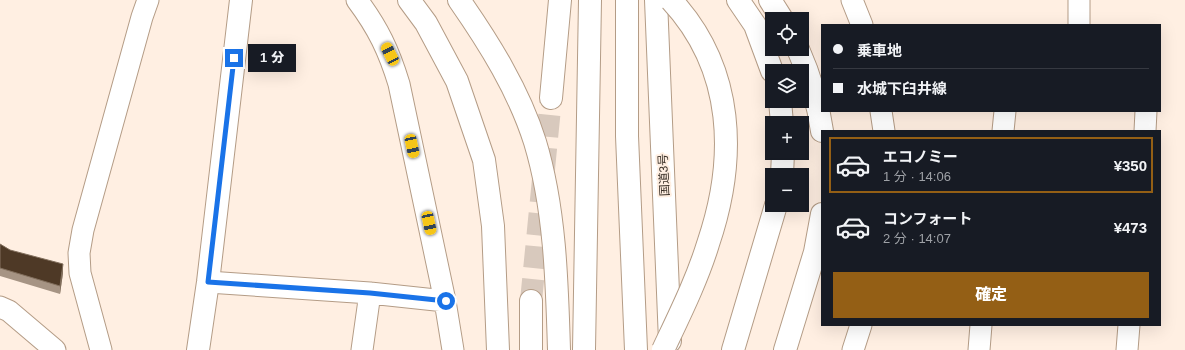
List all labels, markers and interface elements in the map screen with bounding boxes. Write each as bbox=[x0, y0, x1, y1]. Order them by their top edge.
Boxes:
map controls bbox=[765, 12, 809, 212]
button: locate bbox=[765, 12, 809, 56]
car bbox=[379, 41, 401, 67]
text: 乗車地 bbox=[857, 42, 902, 59]
callout: 1 分 bbox=[248, 44, 296, 72]
route end bbox=[225, 49, 243, 67]
text: 1 分 bbox=[260, 50, 284, 65]
button: layers bbox=[765, 64, 809, 108]
text: 水城下臼井線 bbox=[857, 80, 947, 97]
button: + bbox=[765, 116, 809, 160]
car bbox=[404, 133, 420, 159]
icon: car bbox=[835, 147, 871, 183]
text: エコノミー bbox=[883, 148, 958, 165]
street label: 国道3号 bbox=[656, 153, 672, 197]
text: ¥350 bbox=[1114, 157, 1147, 174]
button: − bbox=[765, 168, 809, 212]
text: 1 分 · 14:06 bbox=[883, 169, 951, 184]
icon: car bbox=[835, 209, 871, 245]
car bbox=[421, 210, 437, 236]
text: コンフォート bbox=[883, 210, 973, 227]
text: ¥473 bbox=[1114, 219, 1147, 236]
text: 2 分 · 14:07 bbox=[883, 231, 951, 246]
button: 確定 bbox=[833, 272, 1149, 318]
route start bbox=[437, 292, 455, 310]

